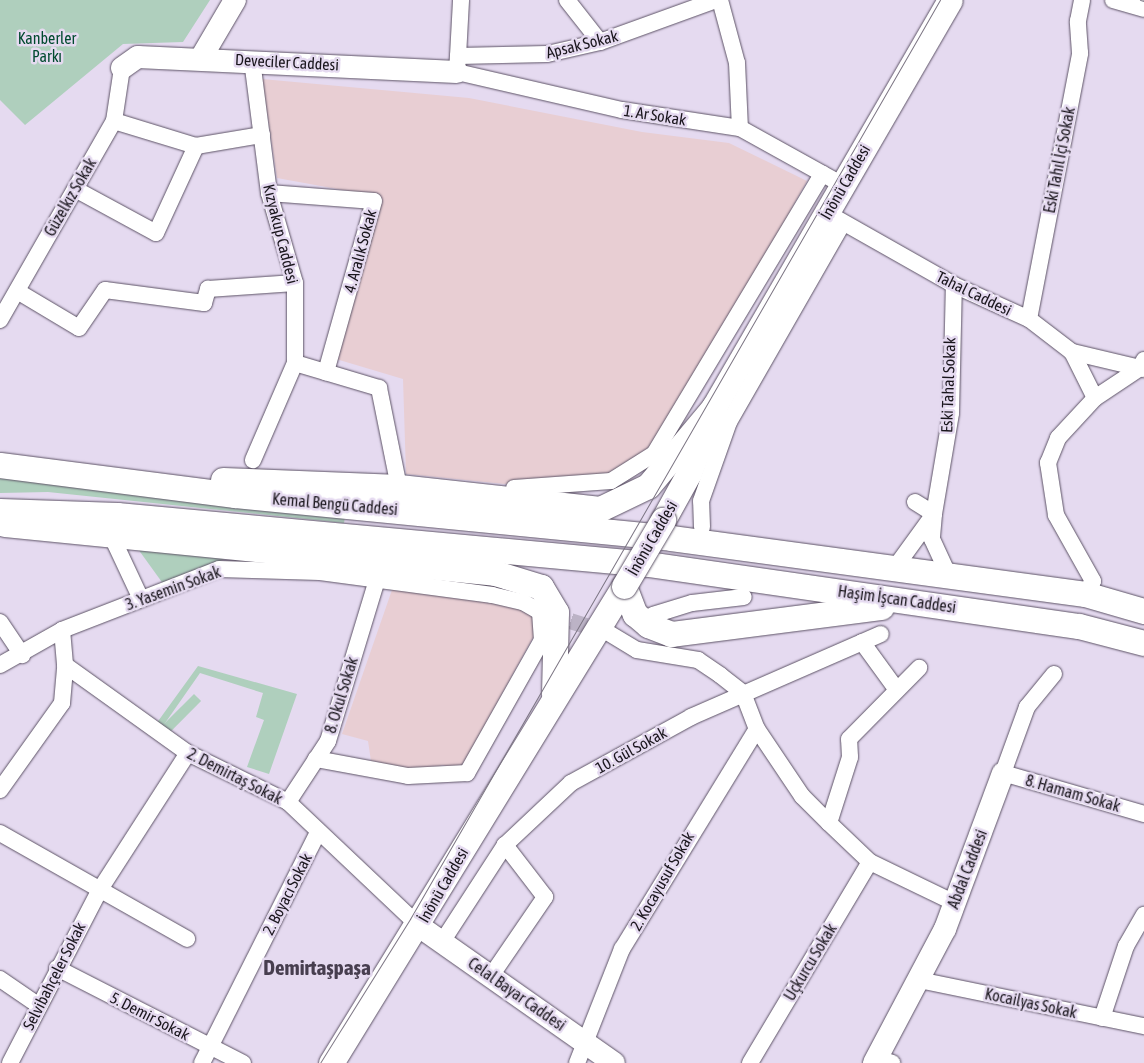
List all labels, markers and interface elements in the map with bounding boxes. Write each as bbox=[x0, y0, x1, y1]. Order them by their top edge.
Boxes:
street label: Apsak Sokak bbox=[544, 26, 620, 62]
park label: Kanberler Parkı bbox=[18, 28, 76, 66]
street label: Deveciler Caddesi bbox=[235, 50, 339, 74]
street label: 1. Ar Sokak bbox=[622, 101, 688, 129]
street label: Eski Tahıl İçi Sokak bbox=[1039, 105, 1079, 215]
street label: İnönü Caddesi bbox=[816, 141, 874, 223]
street label: Güzelkız Sokak bbox=[40, 154, 100, 240]
street label: Kızyakup Caddesi bbox=[259, 182, 303, 286]
street label: 4. Aralık Sokak bbox=[340, 207, 380, 295]
street label: Tahal Caddesi bbox=[933, 267, 1015, 319]
street label: Eski Tahal Sokak bbox=[937, 337, 959, 433]
street label: Kemal Bengü Caddesi bbox=[271, 489, 399, 519]
street label: İnönü Caddesi bbox=[623, 497, 681, 579]
street label: 3. Yasemin Sokak bbox=[123, 562, 223, 614]
street label: Haşim İşcan Caddesi bbox=[837, 581, 957, 617]
street label: 8. Okul Sokak bbox=[320, 654, 362, 736]
street label: 10. Gül Sokak bbox=[592, 723, 670, 777]
street label: 2. Demirtaş Sokak bbox=[184, 744, 286, 808]
street label: 8. Hamam Sokak bbox=[1023, 770, 1123, 816]
street label: Abdal Caddesi bbox=[943, 827, 991, 911]
street label: 2. Kocayusuf Sokak bbox=[626, 828, 698, 934]
street label: İnönü Caddesi bbox=[414, 844, 472, 926]
street label: 2. Boyacı Sokak bbox=[258, 850, 316, 938]
street label: Selvibahçeler Sokak bbox=[19, 919, 89, 1033]
street label: Uçkurcu Sokak bbox=[780, 920, 840, 1004]
street label: Celal Bayar Caddesi bbox=[464, 953, 570, 1035]
district label: Demirtaşpaşa bbox=[263, 954, 371, 980]
street label: Kocailyas Sokak bbox=[983, 984, 1079, 1022]
street label: 5. Demir Sokak bbox=[107, 988, 193, 1044]

